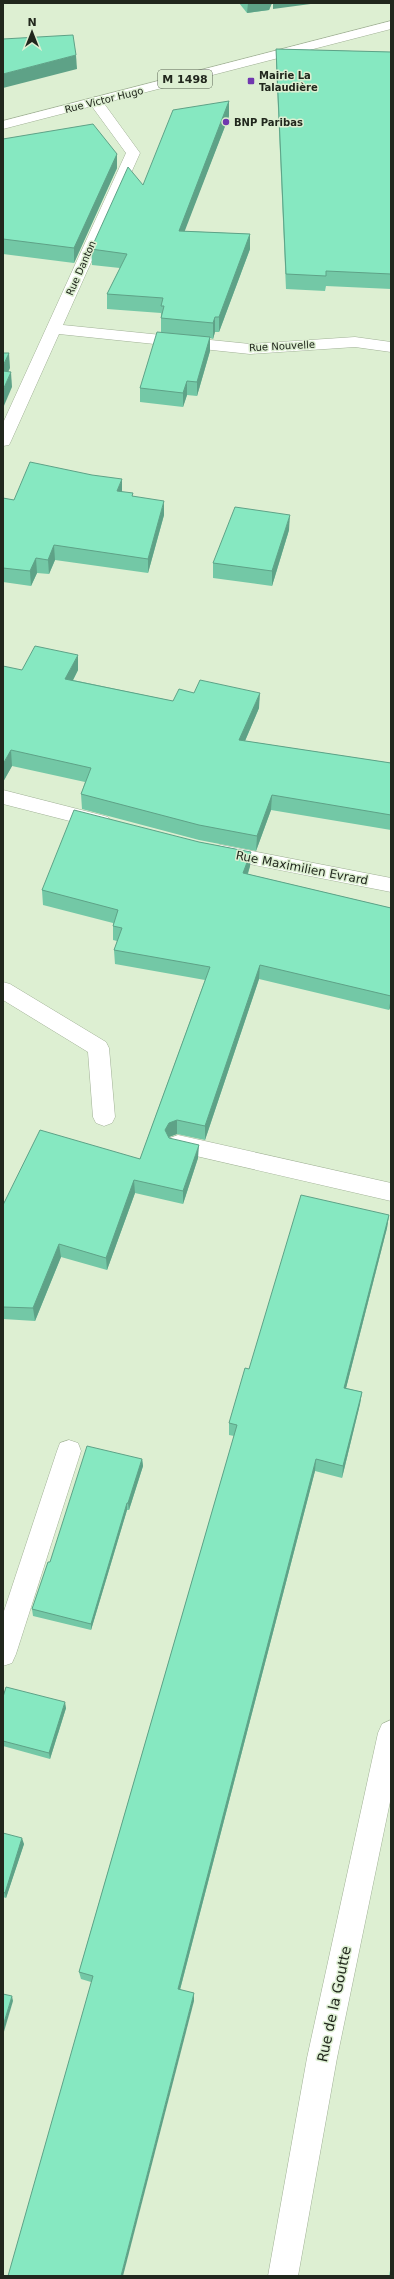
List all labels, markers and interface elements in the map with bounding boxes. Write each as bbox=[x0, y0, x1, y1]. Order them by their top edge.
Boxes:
north arrow bbox=[12, 12, 52, 52]
text: N bbox=[27, 16, 37, 29]
road number: M 1498 bbox=[158, 70, 212, 88]
place label: Mairie La Talaudière bbox=[259, 70, 318, 93]
marker: Mairie La Talaudière bbox=[246, 76, 256, 86]
street label: Rue Victor Hugo bbox=[64, 85, 144, 115]
marker: BNP Paribas bbox=[221, 117, 231, 127]
place label: BNP Paribas bbox=[234, 117, 303, 128]
street label: Rue Danton bbox=[64, 239, 98, 297]
street label: Rue Nouvelle bbox=[249, 339, 315, 353]
street label: Rue Maximilien Evrard bbox=[235, 848, 369, 888]
street label: Rue de la Goutte bbox=[314, 1945, 354, 2063]

